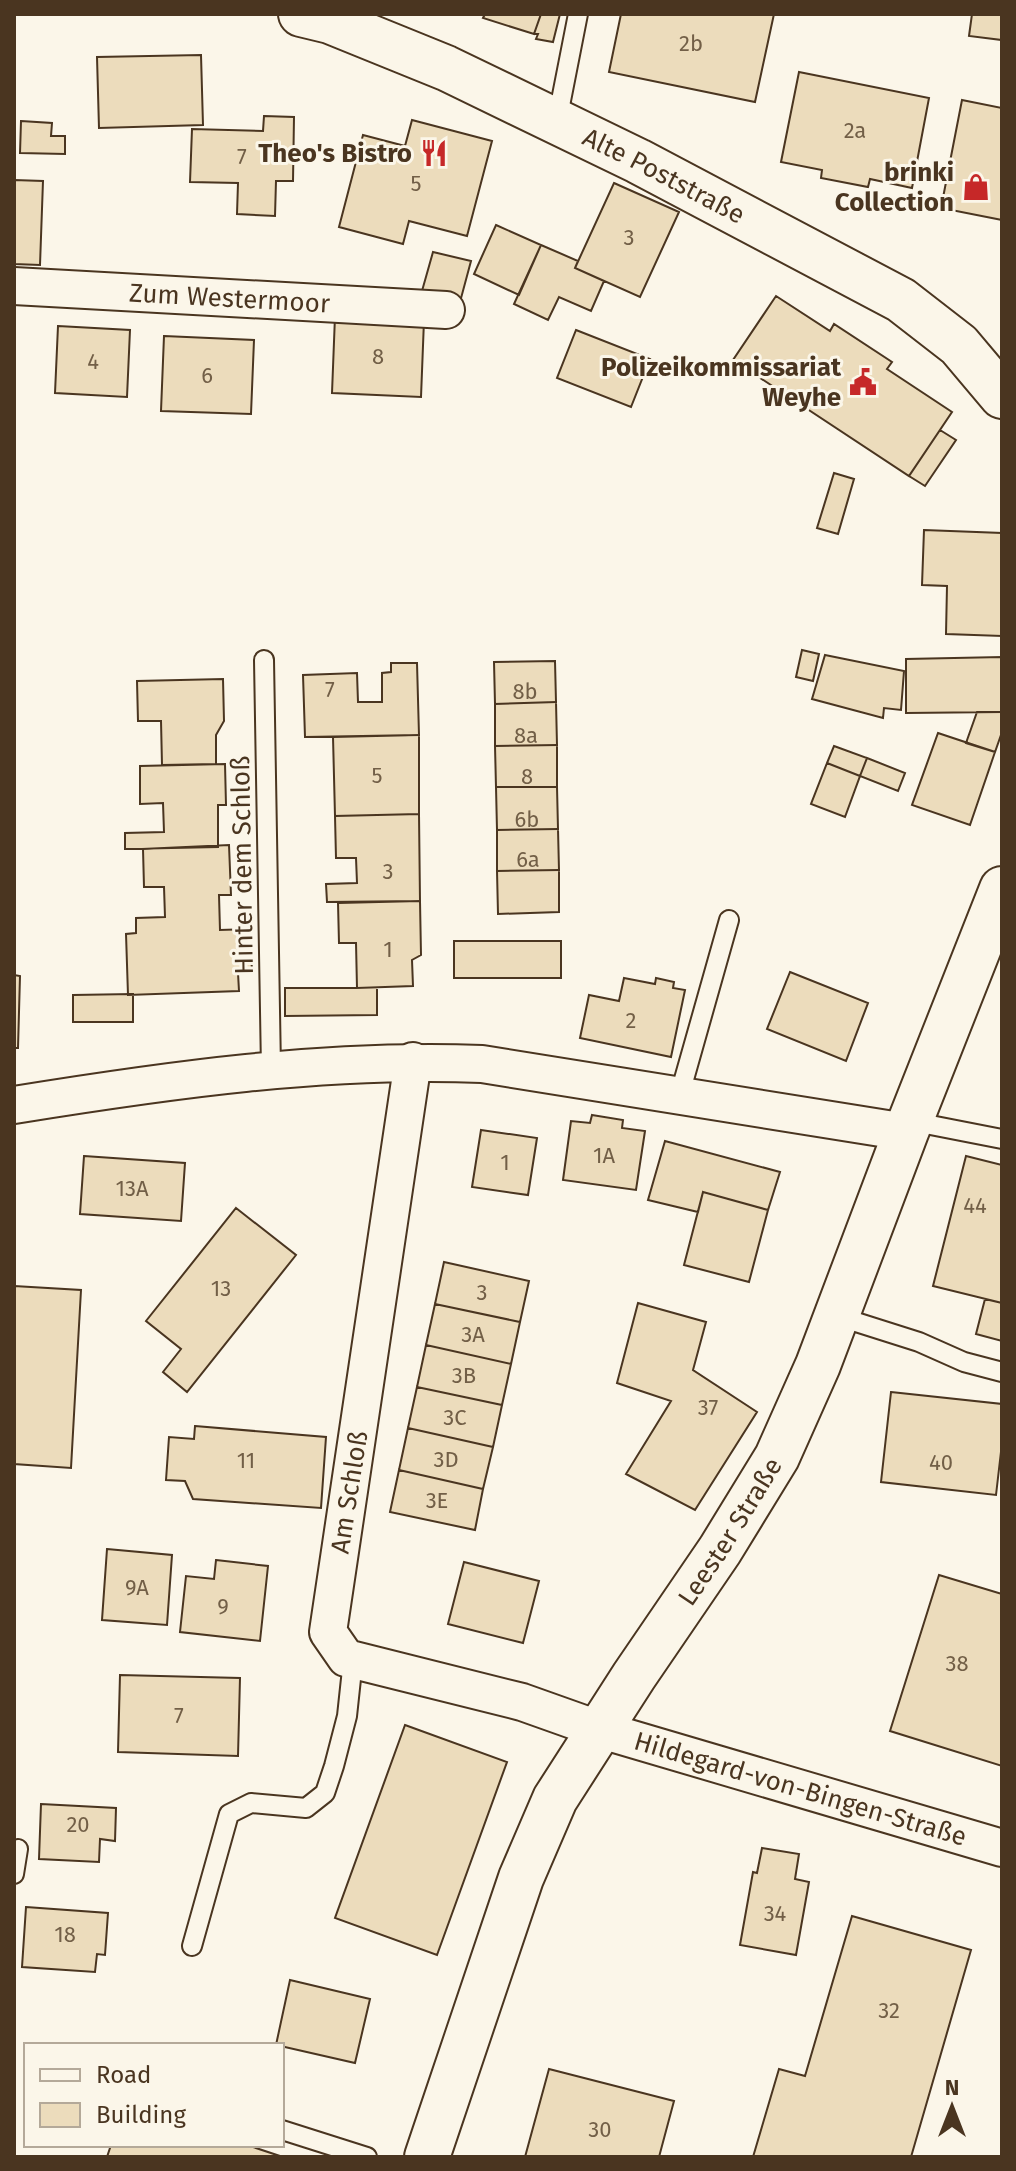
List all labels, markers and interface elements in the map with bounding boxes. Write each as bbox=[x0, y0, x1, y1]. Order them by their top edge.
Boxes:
house number: 2b bbox=[679, 30, 703, 57]
house number: 2a bbox=[844, 117, 866, 144]
street label: Alte Poststraße bbox=[578, 122, 750, 231]
place label: Theo's Bistro bbox=[258, 138, 412, 169]
restaurant icon: Theo's Bistro bbox=[419, 138, 449, 168]
house number: 7 bbox=[237, 143, 247, 170]
place label: brinki Collection bbox=[835, 157, 954, 218]
house number: 5 bbox=[410, 170, 422, 197]
shop icon: brinki Collection bbox=[961, 172, 991, 202]
house number: 3 bbox=[624, 224, 634, 251]
street label: Zum Westermoor bbox=[128, 277, 331, 320]
house number: 8 bbox=[372, 343, 384, 370]
house number: 4 bbox=[87, 348, 99, 375]
place label: Polizeikommissariat Weyhe bbox=[601, 352, 842, 413]
house number: 6 bbox=[201, 362, 213, 389]
public building icon: Polizeikommissariat Weyhe bbox=[848, 367, 878, 397]
house number: 7 bbox=[325, 676, 335, 703]
house number: 8b bbox=[512, 678, 538, 705]
house number: 8a bbox=[514, 722, 538, 749]
street label: Hinter dem Schloß bbox=[225, 755, 260, 975]
house number: 5 bbox=[371, 762, 383, 789]
house number: 8 bbox=[521, 763, 533, 790]
house number: 6b bbox=[515, 806, 539, 833]
house number: 6a bbox=[516, 846, 540, 873]
house number: 3 bbox=[383, 858, 393, 885]
house number: 1 bbox=[383, 936, 393, 963]
house number: 2 bbox=[626, 1007, 636, 1034]
house number: 1A bbox=[593, 1142, 615, 1169]
house number: 1 bbox=[500, 1149, 510, 1176]
house number: 13A bbox=[115, 1175, 149, 1202]
house number: 44 bbox=[963, 1192, 987, 1219]
house number: 13 bbox=[211, 1275, 231, 1302]
house number: 3 bbox=[477, 1279, 487, 1306]
house number: 3A bbox=[461, 1321, 485, 1348]
house number: 3B bbox=[452, 1362, 476, 1389]
house number: 37 bbox=[698, 1394, 719, 1421]
house number: 3C bbox=[443, 1404, 467, 1431]
street label: Am Schloß bbox=[324, 1428, 375, 1556]
house number: 3D bbox=[433, 1446, 459, 1473]
house number: 11 bbox=[237, 1447, 255, 1474]
house number: 40 bbox=[929, 1449, 953, 1476]
street label: Leester Straße bbox=[672, 1452, 789, 1612]
house number: 3E bbox=[426, 1487, 448, 1514]
house number: 9A bbox=[125, 1574, 149, 1601]
house number: 9 bbox=[217, 1593, 229, 1620]
house number: 38 bbox=[945, 1650, 969, 1677]
house number: 7 bbox=[174, 1702, 184, 1729]
street label: Hildegard-von-Bingen-Straße bbox=[630, 1725, 970, 1853]
house number: 20 bbox=[66, 1811, 90, 1838]
house number: 34 bbox=[764, 1900, 787, 1927]
house number: 18 bbox=[54, 1921, 76, 1948]
house number: 32 bbox=[878, 1997, 900, 2024]
legend bbox=[24, 2043, 284, 2147]
text: Road bbox=[96, 2061, 151, 2089]
north arrow bbox=[912, 2067, 992, 2147]
text: N bbox=[945, 2074, 959, 2101]
text: Building bbox=[96, 2101, 186, 2129]
house number: 30 bbox=[588, 2116, 612, 2143]

